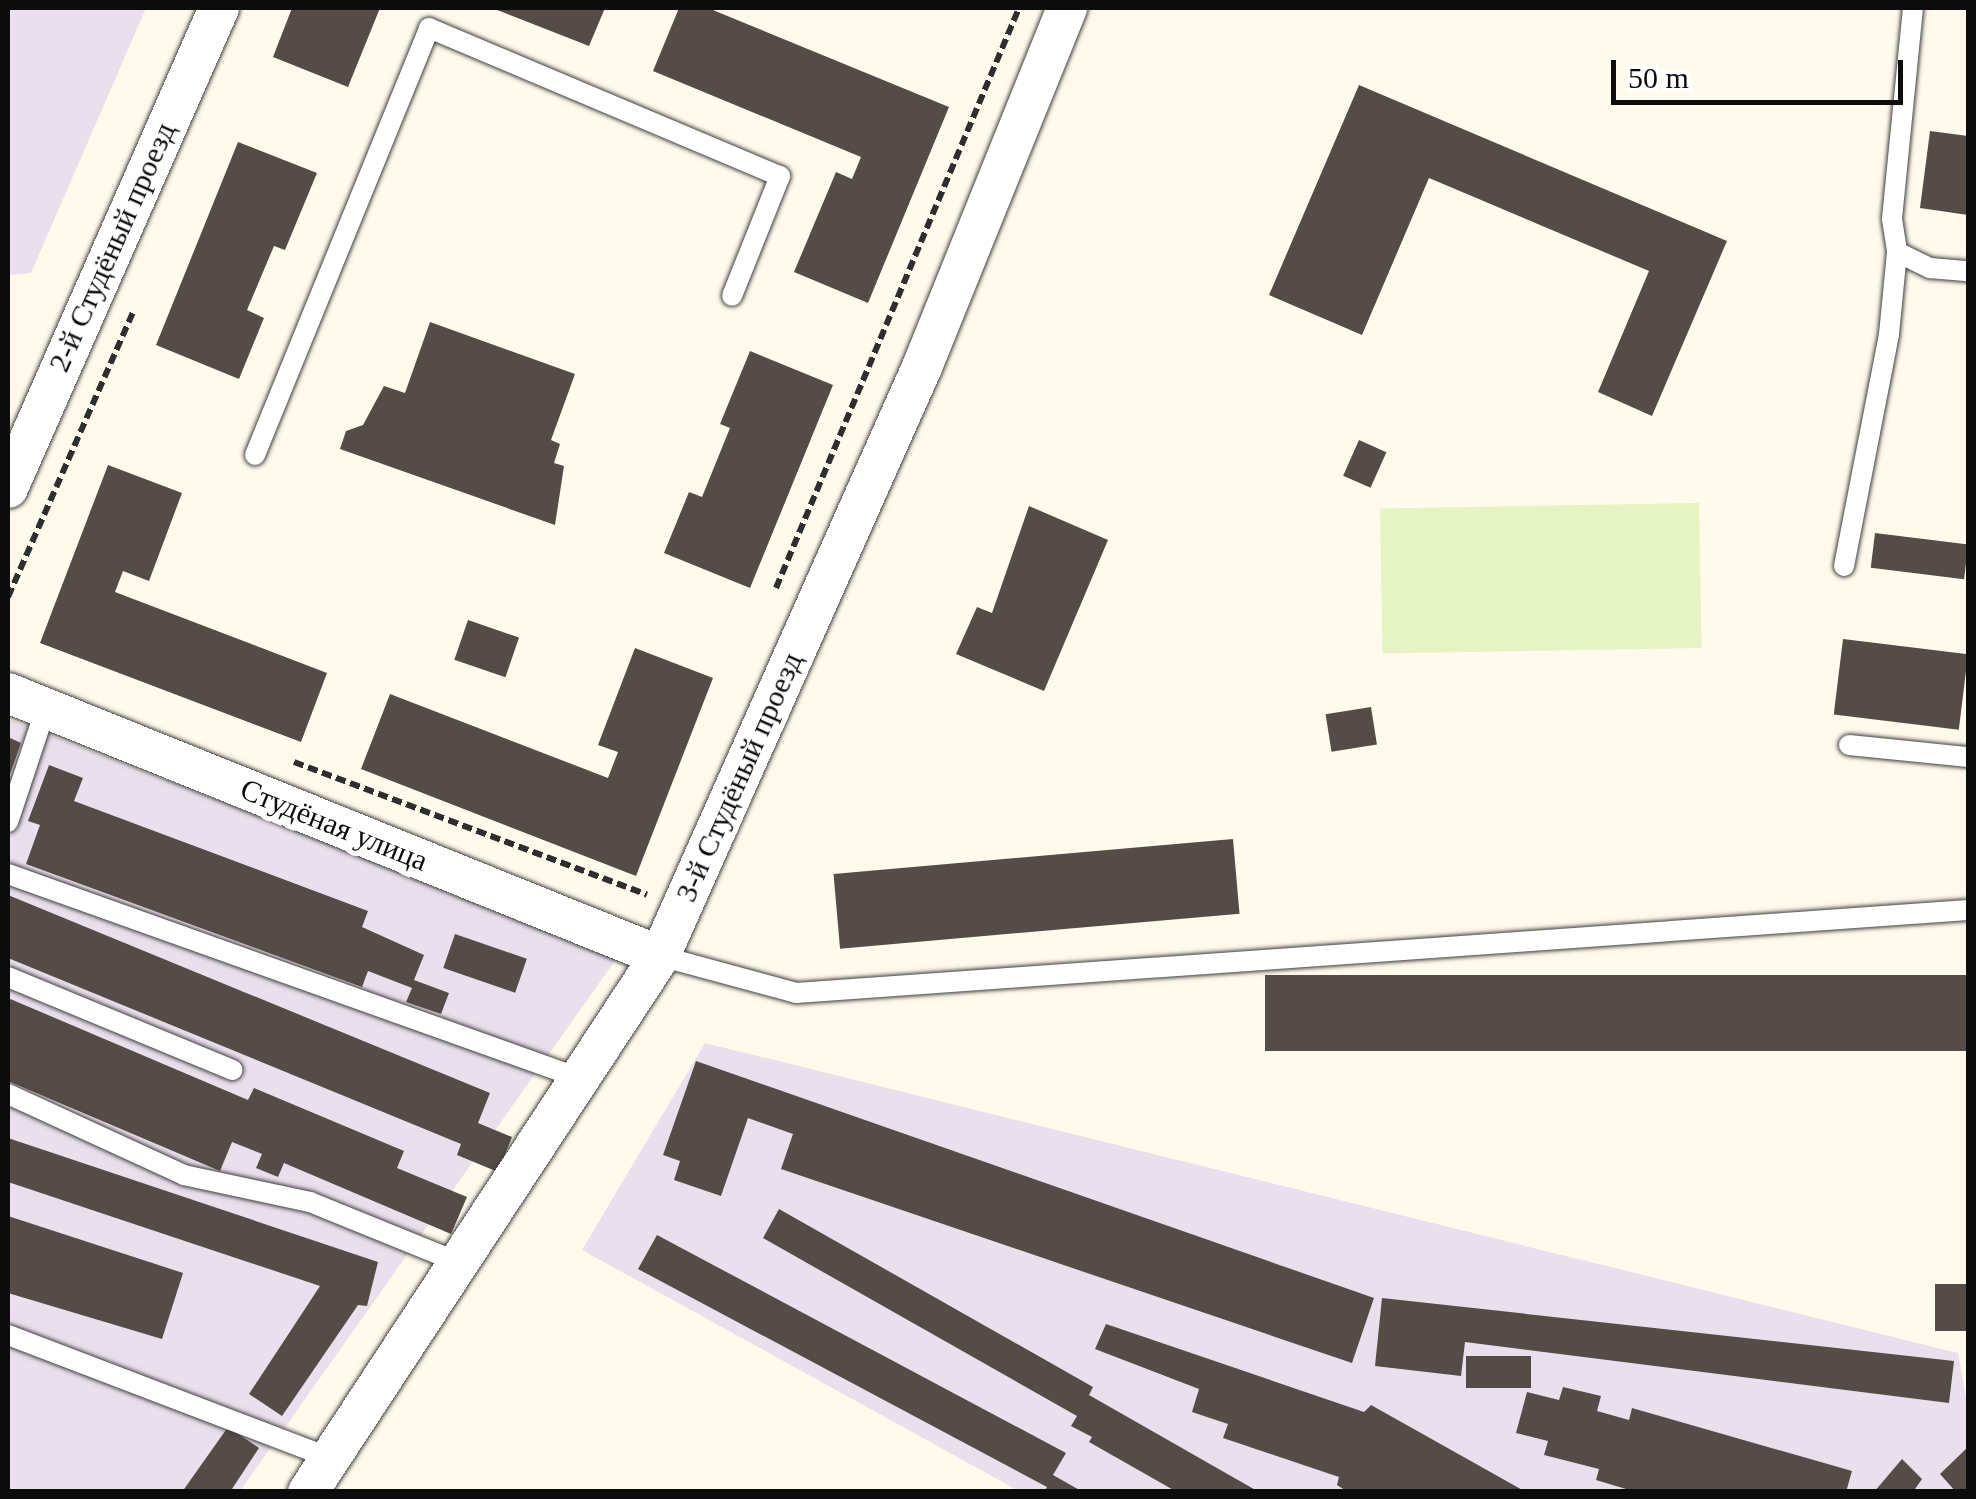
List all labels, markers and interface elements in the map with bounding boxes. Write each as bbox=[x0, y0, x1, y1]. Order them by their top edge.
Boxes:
scale bar bbox=[1616, 40, 1908, 102]
text: 50 m bbox=[1628, 61, 1689, 94]
street label: 2-й Студёный проезд bbox=[41, 117, 183, 377]
street label: 3-й Студёный проезд bbox=[668, 647, 810, 907]
street label: Студёная улица bbox=[235, 771, 433, 879]

